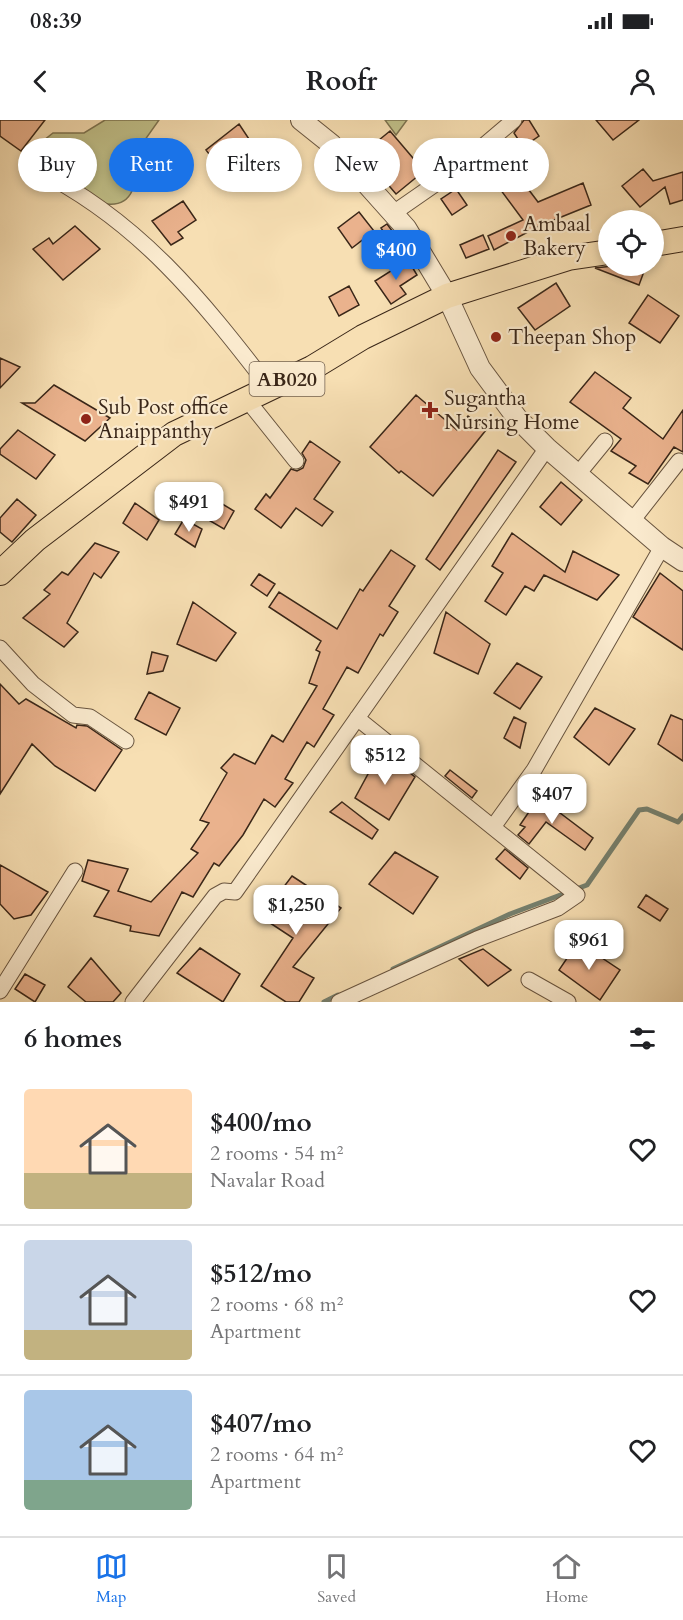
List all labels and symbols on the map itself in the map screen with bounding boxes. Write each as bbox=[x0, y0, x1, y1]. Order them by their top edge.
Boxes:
place label: Ambaal Bakery bbox=[523, 210, 590, 263]
marker: Ambaal Bakery bbox=[504, 229, 518, 243]
pin: $400 bbox=[360, 230, 432, 281]
place label: Theepan Shop bbox=[508, 323, 636, 352]
marker: Theepan Shop bbox=[489, 330, 503, 344]
road number: AB020 bbox=[250, 362, 324, 396]
place label: Sugantha Nursing Home bbox=[444, 384, 580, 437]
place label: Sub Post office Anaippanthy bbox=[98, 393, 229, 446]
marker: Sugantha Nursing Home bbox=[421, 401, 439, 419]
marker: Sub Post office Anaippanthy bbox=[79, 412, 93, 426]
pin: $491 bbox=[153, 482, 225, 533]
pin: $512 bbox=[349, 735, 421, 786]
pin: $407 bbox=[516, 774, 588, 825]
pin: $1,250 bbox=[247, 885, 345, 936]
pin: $961 bbox=[553, 920, 625, 971]

